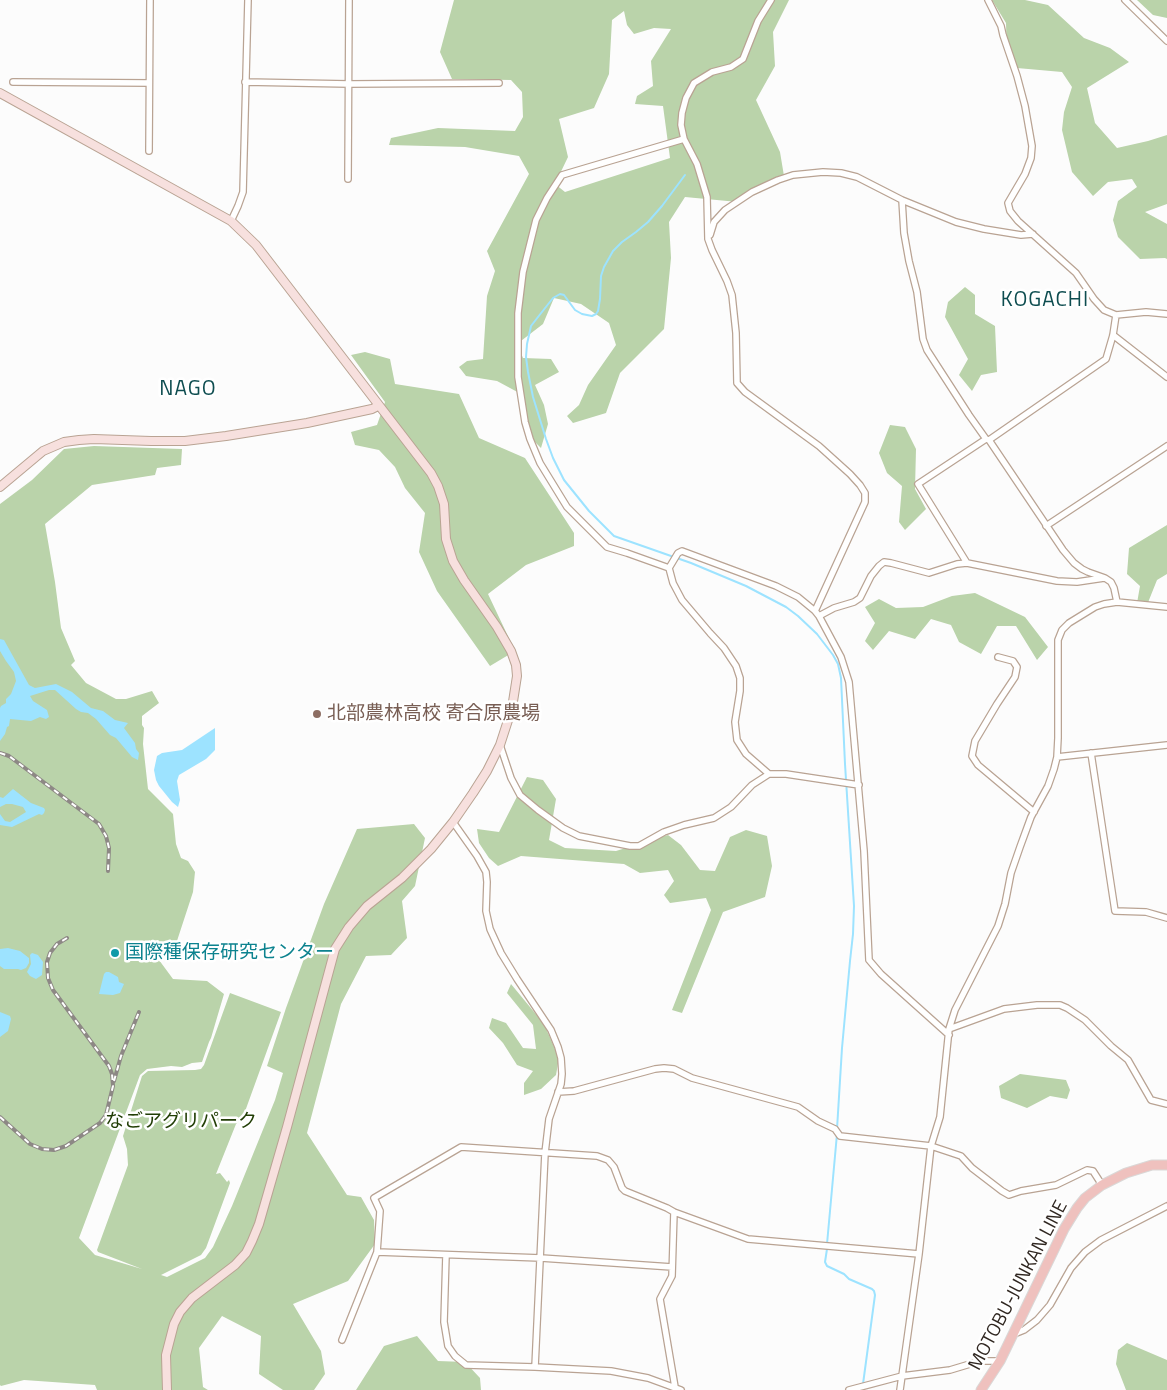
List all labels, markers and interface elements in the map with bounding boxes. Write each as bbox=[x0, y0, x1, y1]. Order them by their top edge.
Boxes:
district label: KOGACHI bbox=[1000, 288, 1090, 314]
district label: NAGO bbox=[159, 377, 217, 403]
place label: 北部農林高校 寄合原農場 bbox=[327, 703, 540, 725]
marker: 北部農林高校 寄合原農場 bbox=[311, 708, 323, 720]
place label: 国際種保存研究センター bbox=[125, 942, 334, 964]
marker: 国際種保存研究センター bbox=[109, 947, 121, 959]
park label: なごアグリパーク bbox=[105, 1111, 257, 1133]
street label: MOTOBU-JUNKAN LINE bbox=[965, 1197, 1073, 1375]

